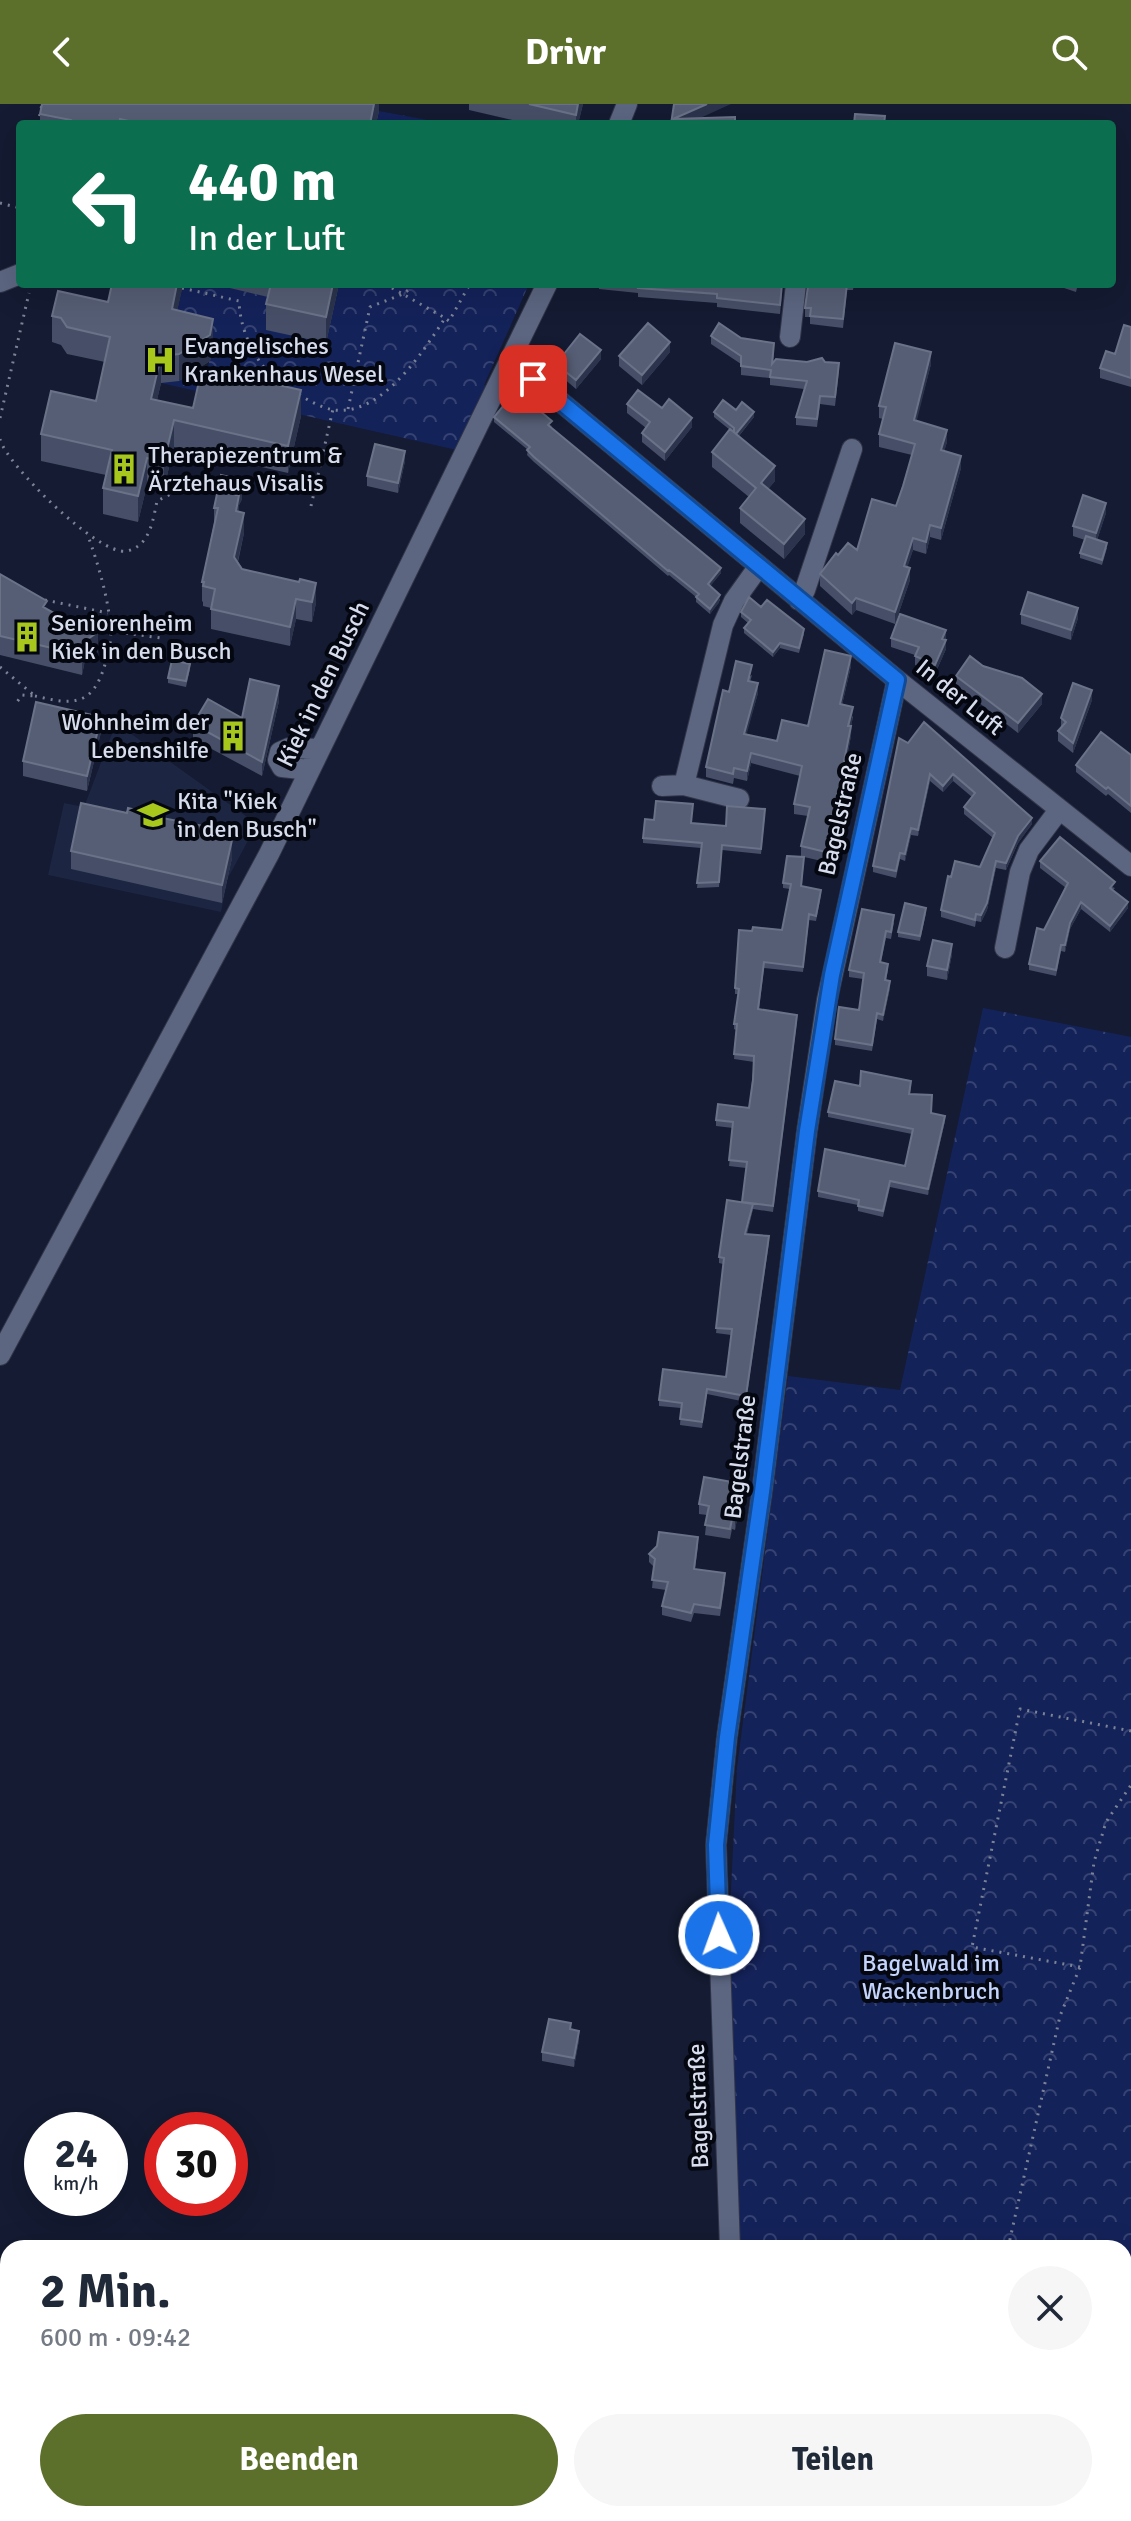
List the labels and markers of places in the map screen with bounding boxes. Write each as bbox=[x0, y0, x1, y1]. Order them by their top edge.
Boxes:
place label: Evangelisches Krankenhaus Wesel bbox=[184, 331, 384, 389]
hospital icon: Evangelisches Krankenhaus Wesel bbox=[143, 343, 177, 377]
pin bbox=[499, 345, 567, 413]
place label: Therapiezentrum & Ärztehaus Visalis bbox=[148, 440, 342, 498]
building icon: Therapiezentrum & Ärztehaus Visalis bbox=[107, 452, 141, 486]
place label: Seniorenheim Kiek in den Busch bbox=[51, 608, 232, 666]
building icon: Seniorenheim Kiek in den Busch bbox=[10, 620, 44, 654]
place label: Wohnheim der Lebenshilfe bbox=[61, 707, 209, 765]
building icon: Wohnheim der Lebenshilfe bbox=[216, 719, 250, 753]
place label: Kita "Kiek in den Busch" bbox=[177, 786, 317, 844]
school or university icon: Kita "Kiek in den Busch" bbox=[136, 798, 170, 832]

